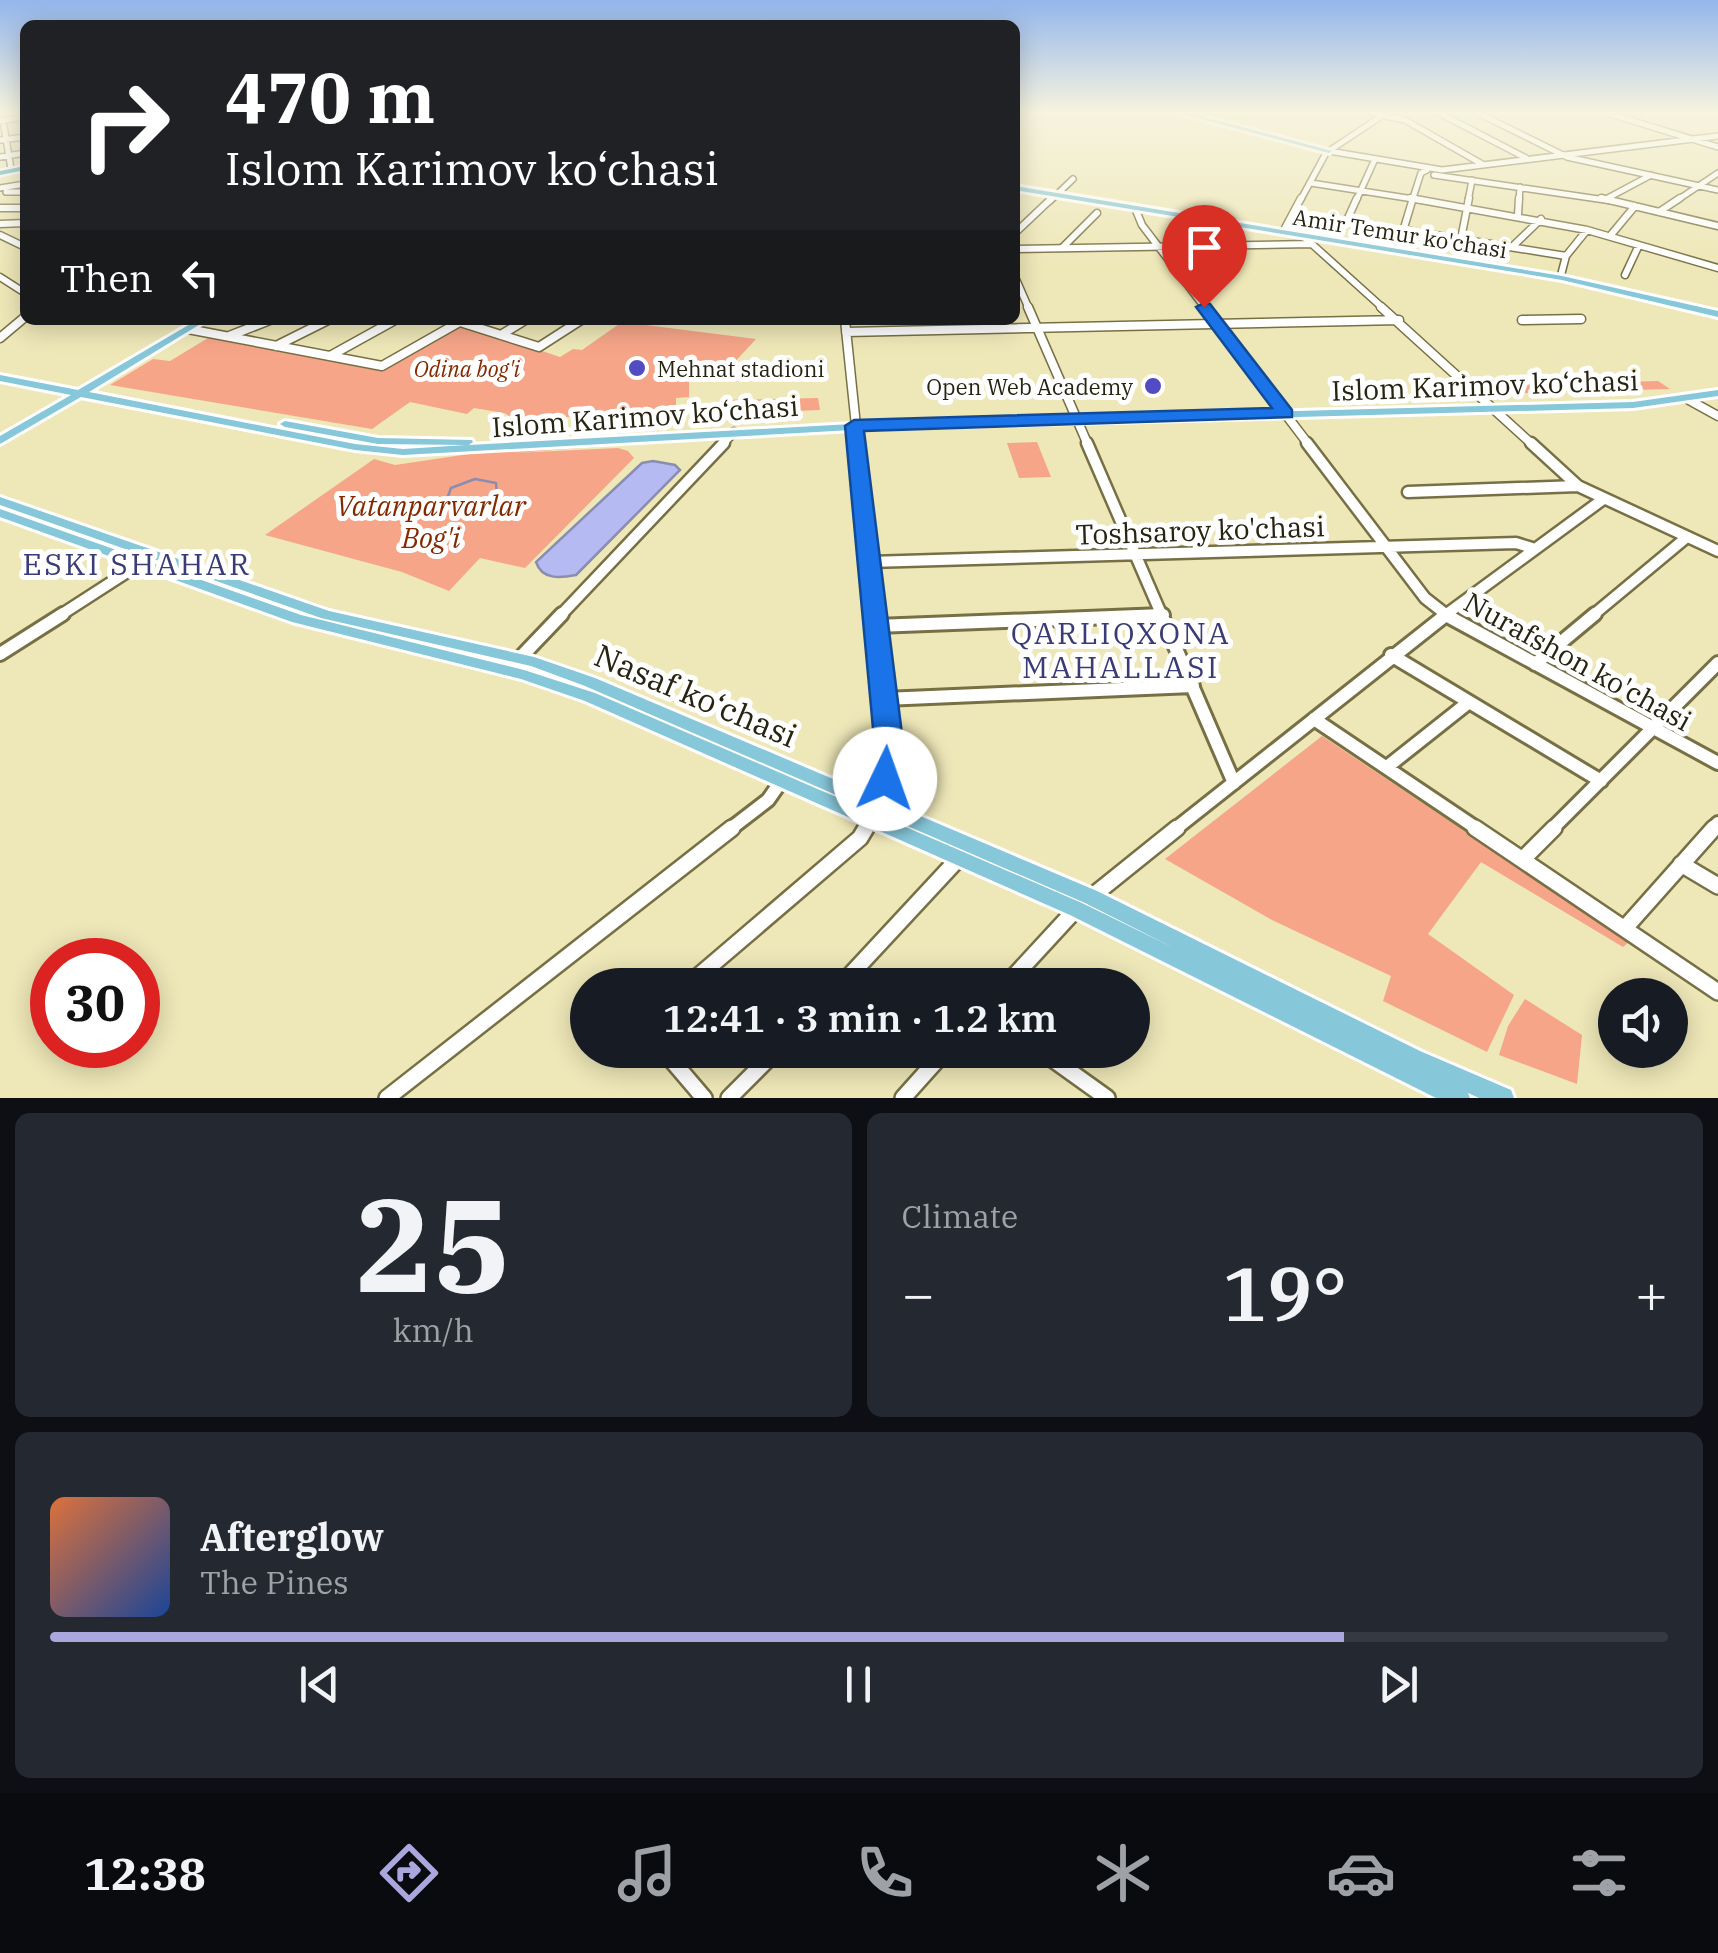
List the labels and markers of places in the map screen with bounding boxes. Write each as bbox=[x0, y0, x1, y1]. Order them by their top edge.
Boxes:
pin bbox=[1162, 205, 1247, 308]
place label: Mehnat stadioni bbox=[657, 354, 825, 383]
marker: Mehnat stadioni bbox=[626, 357, 648, 379]
place label: Open Web Academy bbox=[926, 372, 1133, 401]
marker: Open Web Academy bbox=[1142, 375, 1164, 397]

